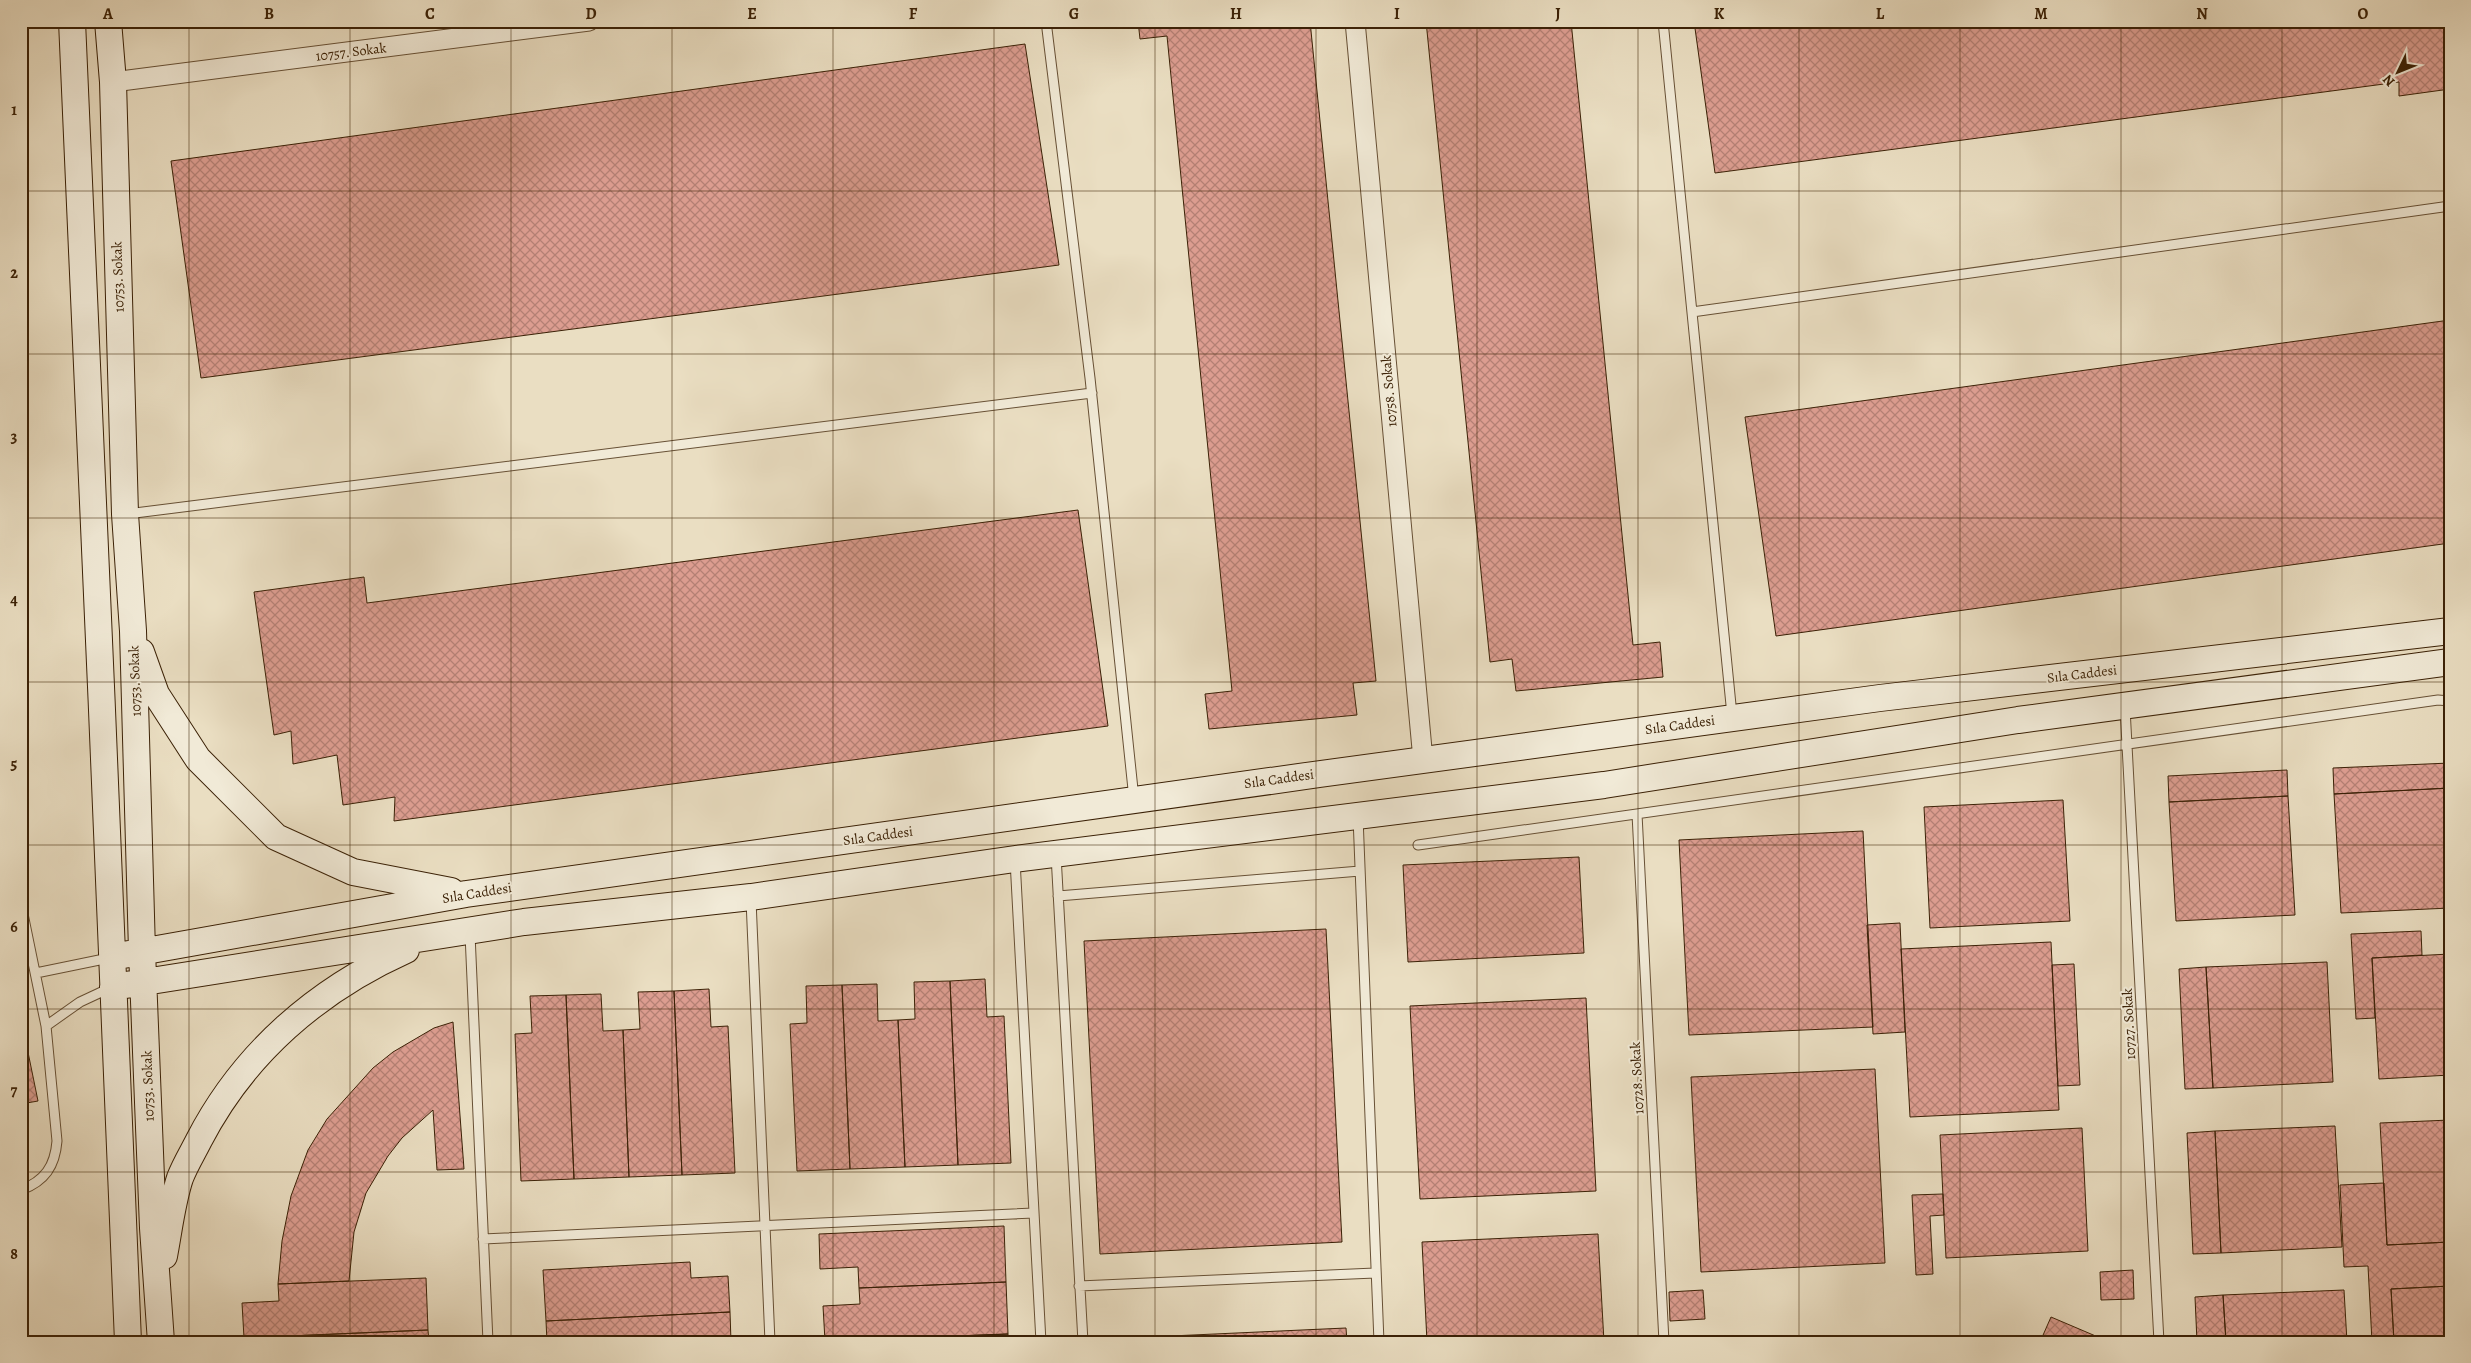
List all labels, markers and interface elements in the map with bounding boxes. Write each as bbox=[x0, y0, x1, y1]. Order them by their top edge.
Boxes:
text: A bbox=[102, 3, 114, 25]
text: B bbox=[264, 3, 274, 25]
text: C bbox=[425, 3, 435, 25]
text: D bbox=[585, 3, 597, 25]
text: E bbox=[747, 3, 757, 25]
text: F bbox=[909, 3, 918, 25]
text: G bbox=[1069, 3, 1079, 25]
text: H bbox=[1230, 3, 1242, 25]
text: I bbox=[1394, 3, 1400, 25]
text: J bbox=[1555, 3, 1561, 25]
text: K bbox=[1714, 3, 1725, 25]
text: L bbox=[1876, 3, 1885, 25]
text: M bbox=[2034, 3, 2048, 25]
text: N bbox=[2196, 3, 2208, 25]
text: O bbox=[2358, 3, 2369, 25]
street label: 10757. Sokak bbox=[315, 38, 387, 66]
north arrow bbox=[2374, 48, 2424, 98]
text: N bbox=[2378, 70, 2399, 91]
text: 1 bbox=[11, 99, 17, 121]
street label: 10753. Sokak bbox=[107, 241, 129, 313]
text: 2 bbox=[10, 262, 18, 284]
street label: 10758. Sokak bbox=[1376, 354, 1402, 428]
text: 3 bbox=[11, 426, 18, 448]
text: 4 bbox=[10, 589, 18, 611]
street label: 10753. Sokak bbox=[124, 645, 146, 717]
street label: Sıla Caddesi bbox=[2046, 660, 2118, 688]
street label: Sıla Caddesi bbox=[1644, 711, 1716, 739]
text: 5 bbox=[11, 753, 18, 775]
street label: Sıla Caddesi bbox=[1243, 765, 1315, 793]
street label: Sıla Caddesi bbox=[842, 822, 914, 850]
street label: Sıla Caddesi bbox=[441, 878, 513, 908]
text: 6 bbox=[10, 916, 18, 938]
street label: 10727. Sokak bbox=[2118, 988, 2140, 1060]
street label: 10728. Sokak bbox=[1626, 1041, 1648, 1115]
street label: 10753. Sokak bbox=[137, 1050, 159, 1122]
text: 7 bbox=[11, 1080, 18, 1102]
text: 8 bbox=[10, 1243, 18, 1265]

